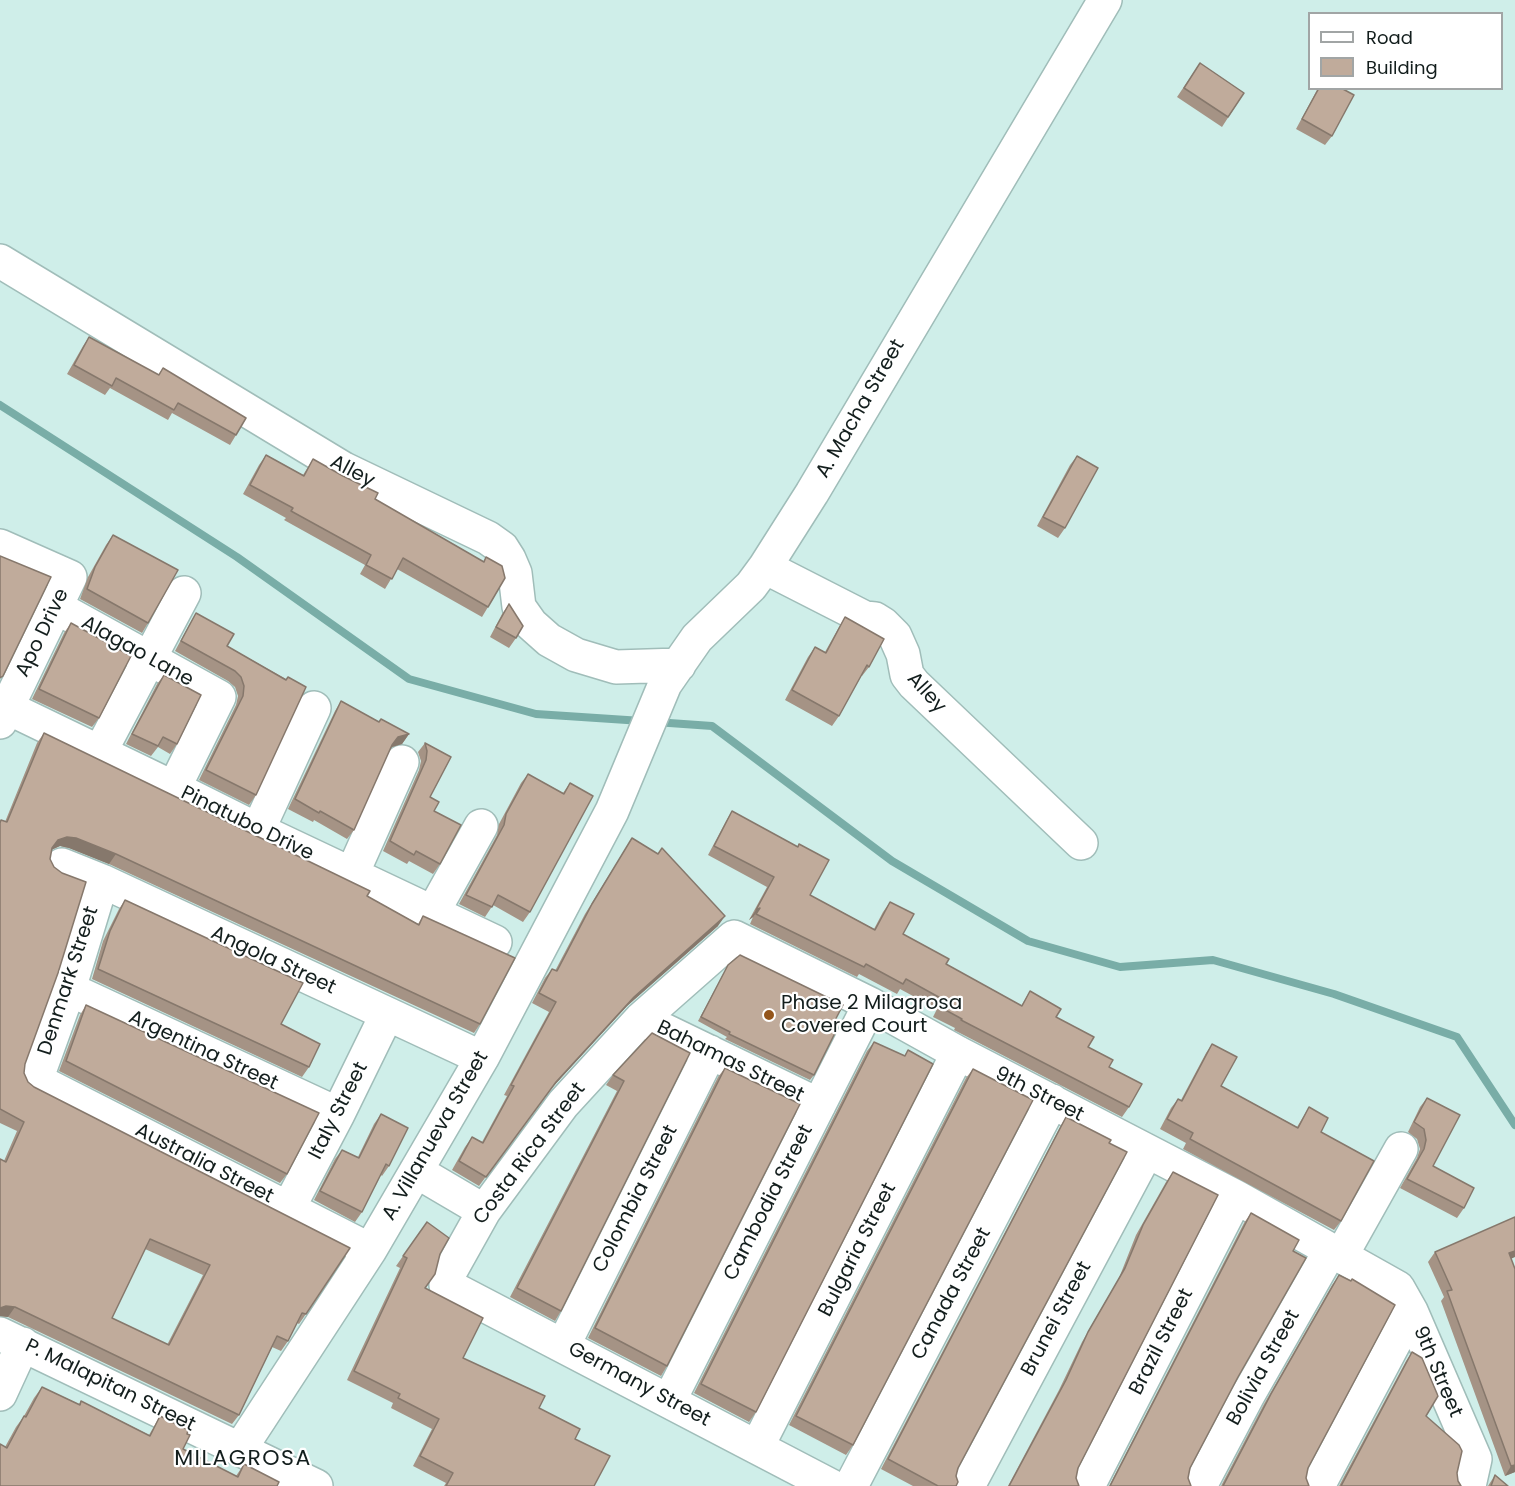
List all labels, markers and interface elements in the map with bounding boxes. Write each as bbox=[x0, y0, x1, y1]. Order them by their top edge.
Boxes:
legend bbox=[1308, 12, 1503, 90]
text: Road bbox=[1366, 25, 1413, 50]
text: Building bbox=[1366, 55, 1438, 80]
street label: A. Macha Street bbox=[812, 335, 910, 483]
street label: Alley bbox=[326, 450, 378, 494]
street label: Apo Drive bbox=[11, 585, 75, 681]
street label: Alagao Lane bbox=[77, 611, 197, 693]
street label: Alley bbox=[901, 668, 951, 718]
street label: Pinatubo Drive bbox=[177, 781, 317, 867]
street label: Denmark Street bbox=[34, 904, 104, 1058]
street label: Angola Street bbox=[207, 922, 339, 1000]
place label: Phase 2 Milagrosa Covered Court bbox=[781, 992, 962, 1039]
street label: Argentina Street bbox=[124, 1006, 282, 1096]
marker: Phase 2 Milagrosa Covered Court bbox=[762, 1008, 776, 1022]
street label: Bahamas Street bbox=[653, 1016, 807, 1108]
street label: A. Villanueva Street bbox=[378, 1047, 494, 1225]
street label: Italy Street bbox=[304, 1058, 374, 1164]
street label: 9th Street bbox=[991, 1062, 1087, 1128]
street label: Costa Rica Street bbox=[469, 1078, 591, 1230]
street label: Australia Street bbox=[131, 1119, 277, 1209]
street label: Colombia Street bbox=[588, 1121, 684, 1277]
street label: Cambodia Street bbox=[719, 1121, 819, 1285]
street label: Bulgaria Street bbox=[814, 1179, 902, 1321]
street label: Canada Street bbox=[907, 1224, 997, 1364]
street label: Brunei Street bbox=[1017, 1258, 1097, 1380]
street label: Brazil Street bbox=[1125, 1285, 1199, 1399]
street label: Bolivia Street bbox=[1222, 1306, 1306, 1430]
street label: 9th Street bbox=[1407, 1323, 1467, 1421]
street label: P. Malapitan Street bbox=[21, 1334, 199, 1438]
street label: Germany Street bbox=[564, 1337, 714, 1433]
district label: MILAGROSA bbox=[174, 1446, 312, 1472]

